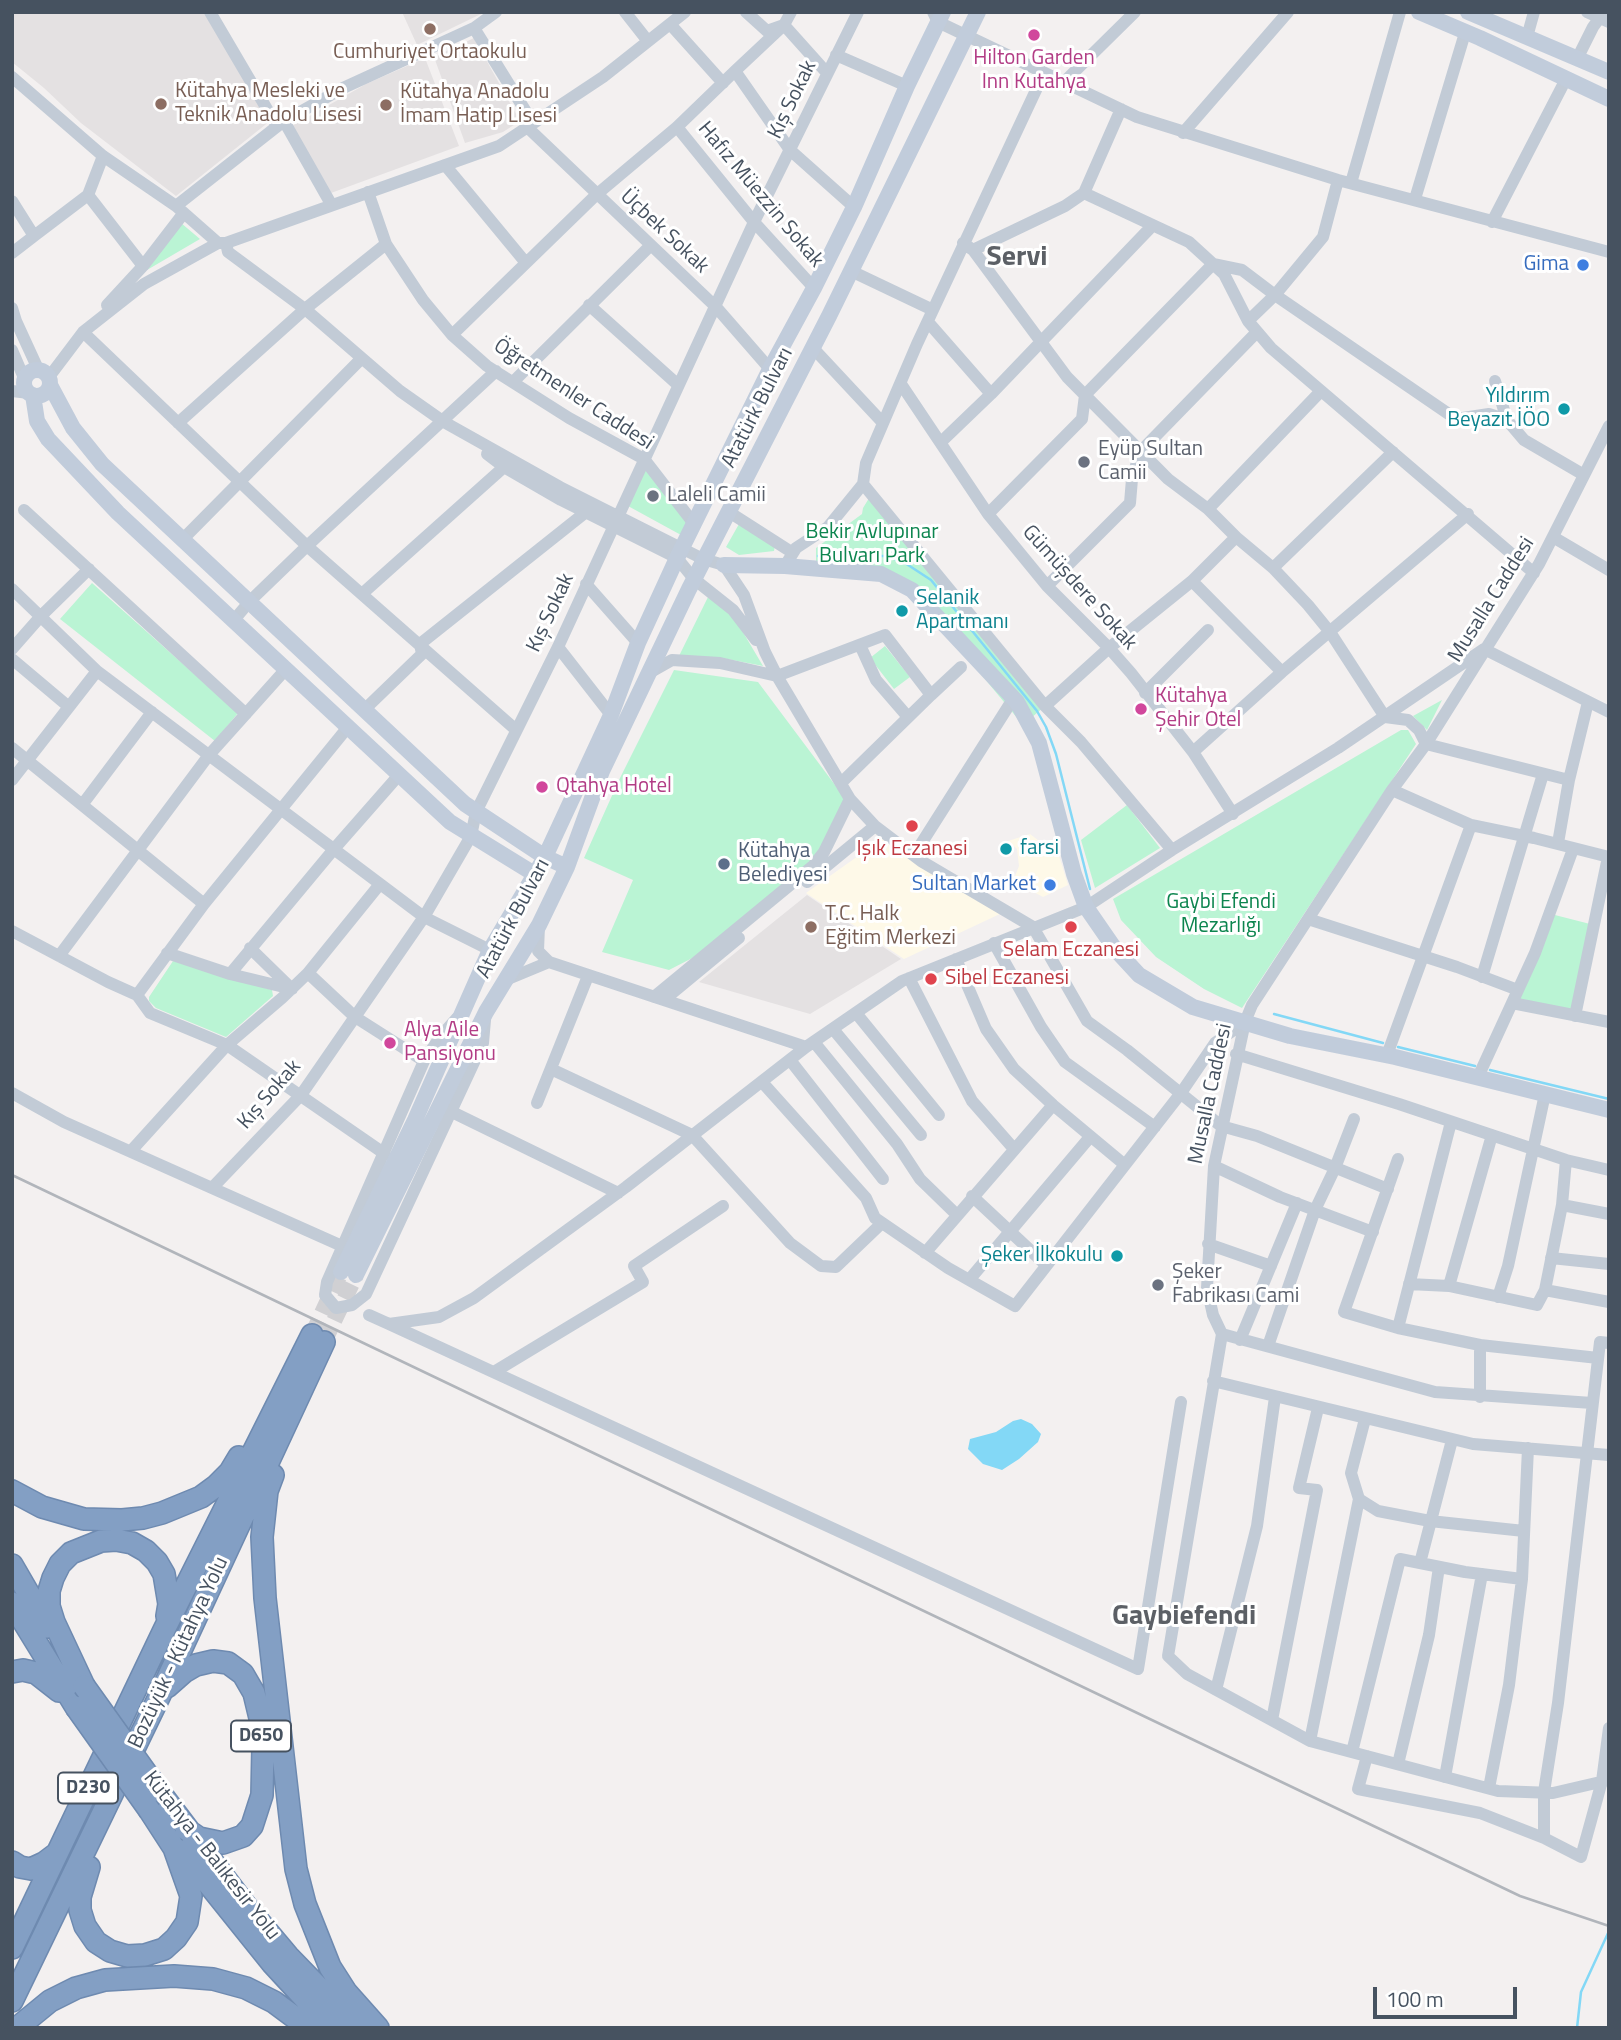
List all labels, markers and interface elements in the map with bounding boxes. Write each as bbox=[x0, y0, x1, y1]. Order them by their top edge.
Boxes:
marker: Cumhuriyet Ortaokulu bbox=[422, 21, 438, 37]
marker: Hilton Garden Inn Kutahya bbox=[1026, 27, 1042, 43]
place label: Cumhuriyet Ortaokulu bbox=[333, 40, 527, 66]
place label: Hilton Garden Inn Kutahya bbox=[973, 46, 1095, 96]
street label: Kış Sokak bbox=[763, 57, 823, 143]
place label: Kütahya Mesleki ve Teknik Anadolu Lisesi bbox=[175, 79, 362, 129]
place label: Kütahya Anadolu İmam Hatip Lisesi bbox=[400, 80, 557, 130]
marker: Kütahya Mesleki ve Teknik Anadolu Lisesi bbox=[153, 96, 169, 112]
marker: Kütahya Anadolu İmam Hatip Lisesi bbox=[378, 97, 394, 113]
street label: Hafız Müezzin Sokak bbox=[692, 117, 828, 273]
street label: Üçbek Sokak bbox=[614, 185, 714, 279]
district label: Servi bbox=[986, 241, 1048, 275]
place label: Gima bbox=[1523, 252, 1569, 278]
marker: Gima bbox=[1575, 257, 1591, 273]
street label: Öğretmenler Caddesi bbox=[488, 334, 658, 456]
street label: Atatürk Bulvarı bbox=[717, 344, 799, 472]
place label: Yıldırım Beyazıt İÖO bbox=[1447, 384, 1550, 434]
marker: Yıldırım Beyazıt İÖO bbox=[1556, 401, 1572, 417]
place label: Eyüp Sultan Camii bbox=[1098, 437, 1203, 487]
marker: Eyüp Sultan Camii bbox=[1076, 454, 1092, 470]
place label: Laleli Camii bbox=[667, 483, 766, 509]
marker: Laleli Camii bbox=[645, 488, 661, 504]
park label: Bekir Avlupınar Bulvarı Park bbox=[805, 520, 939, 570]
street label: Gümüşdere Sokak bbox=[1016, 520, 1142, 656]
street label: Musalla Caddesi bbox=[1443, 533, 1541, 667]
street label: Kış Sokak bbox=[522, 570, 580, 656]
place label: Selanik Apartmanı bbox=[916, 586, 1009, 636]
marker: Selanik Apartmanı bbox=[894, 603, 910, 619]
place label: Kütahya Şehir Otel bbox=[1155, 684, 1241, 734]
marker: Kütahya Şehir Otel bbox=[1133, 701, 1149, 717]
place label: Qtahya Hotel bbox=[556, 774, 672, 800]
marker: Qtahya Hotel bbox=[534, 779, 550, 795]
marker: Işık Eczanesi bbox=[904, 818, 920, 834]
place label: farsi bbox=[1020, 836, 1059, 862]
place label: Işık Eczanesi bbox=[856, 837, 968, 863]
place label: Kütahya Belediyesi bbox=[738, 839, 828, 889]
marker: farsi bbox=[998, 841, 1014, 857]
street label: Atatürk Bulvarı bbox=[472, 855, 556, 983]
marker: Kütahya Belediyesi bbox=[716, 856, 732, 872]
place label: Sultan Market bbox=[912, 872, 1036, 898]
marker: Sultan Market bbox=[1042, 877, 1058, 893]
park label: Gaybi Efendi Mezarlığı bbox=[1166, 890, 1276, 940]
place label: T.C. Halk Eğitim Merkezi bbox=[825, 902, 956, 952]
marker: T.C. Halk Eğitim Merkezi bbox=[803, 919, 819, 935]
marker: Selam Eczanesi bbox=[1063, 919, 1079, 935]
place label: Selam Eczanesi bbox=[1003, 938, 1139, 964]
place label: Sibel Eczanesi bbox=[945, 966, 1069, 992]
marker: Sibel Eczanesi bbox=[923, 971, 939, 987]
place label: Alya Aile Pansiyonu bbox=[404, 1018, 496, 1068]
street label: Musalla Caddesi bbox=[1184, 1021, 1238, 1167]
marker: Alya Aile Pansiyonu bbox=[382, 1035, 398, 1051]
street label: Kış Sokak bbox=[233, 1055, 307, 1135]
place label: Şeker İlkokulu bbox=[981, 1243, 1103, 1269]
marker: Şeker İlkokulu bbox=[1109, 1248, 1125, 1264]
place label: Şeker Fabrikası Cami bbox=[1172, 1260, 1299, 1310]
marker: Şeker Fabrikası Cami bbox=[1150, 1277, 1166, 1293]
street label: Bozüyük - Kütahya Yolu bbox=[124, 1553, 234, 1753]
district label: Gaybiefendi bbox=[1112, 1600, 1256, 1634]
road number: D650 bbox=[231, 1720, 291, 1752]
street label: Kütahya - Balıkesir Yolu bbox=[137, 1767, 285, 1945]
road number: D230 bbox=[58, 1772, 118, 1803]
scale bar bbox=[1376, 1974, 1520, 2018]
text: 100 m bbox=[1386, 1983, 1443, 2015]

